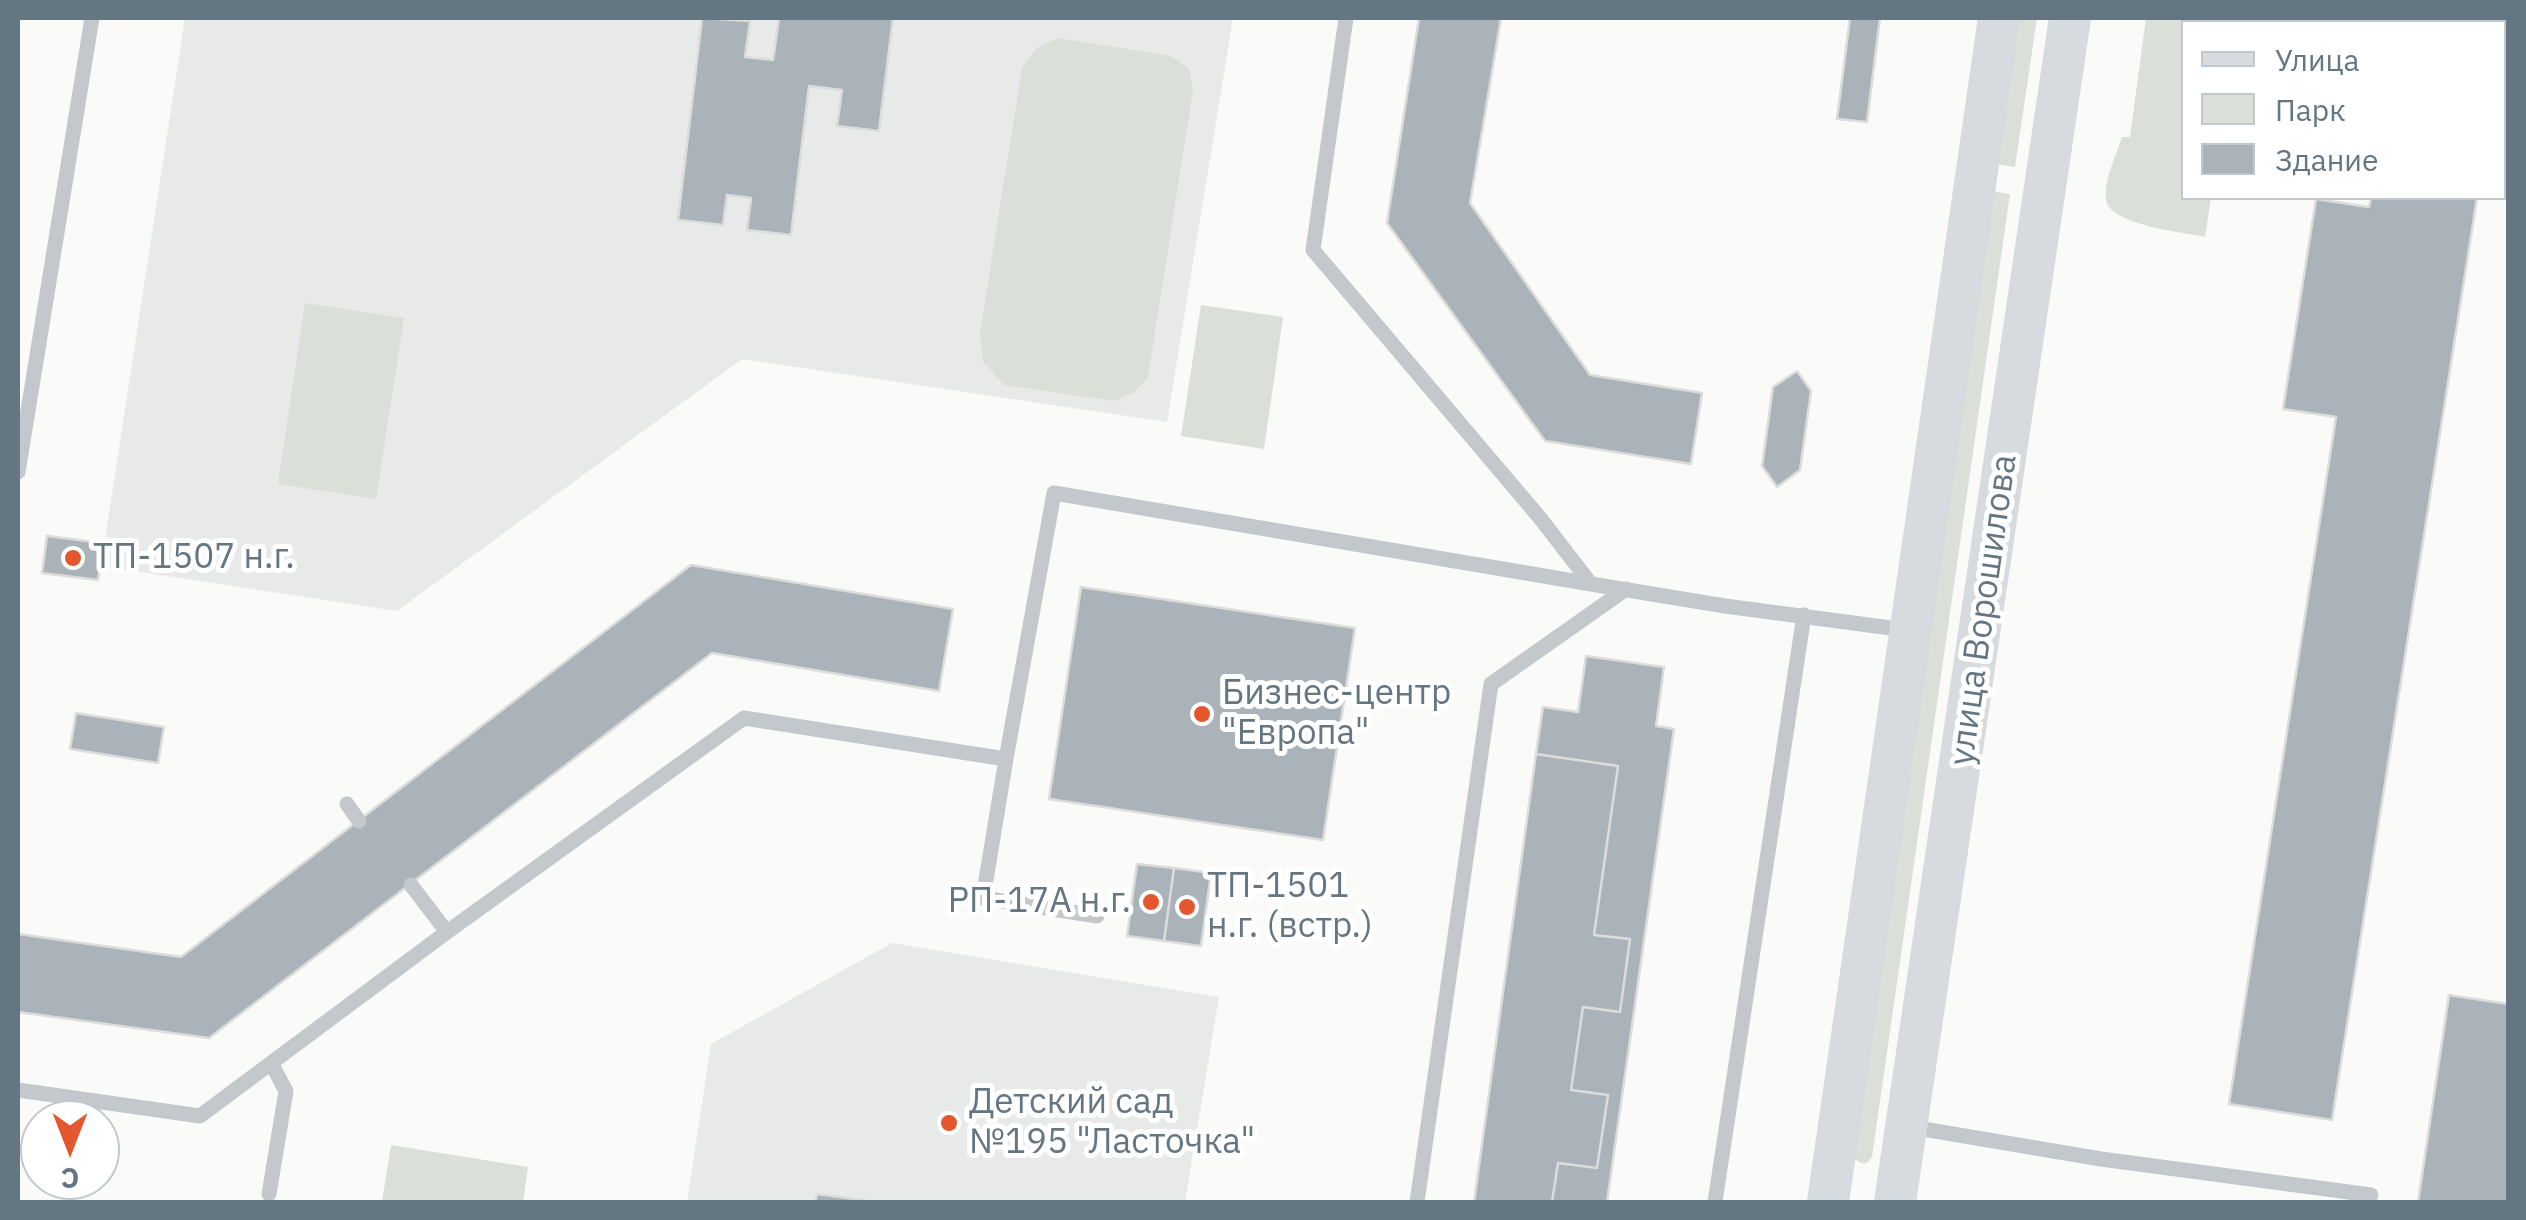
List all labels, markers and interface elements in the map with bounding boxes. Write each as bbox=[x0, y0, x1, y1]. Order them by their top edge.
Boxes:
legend bbox=[2181, 20, 2506, 200]
text: Улица bbox=[2275, 40, 2360, 79]
text: Парк bbox=[2275, 90, 2346, 129]
text: Здание bbox=[2275, 140, 2378, 179]
street label: улица Ворошилова bbox=[1941, 452, 2027, 768]
place label: ТП-1507 н.г. bbox=[93, 537, 295, 579]
marker: ТП-1507 н.г. bbox=[62, 547, 84, 569]
place label: Бизнес-центр "Европа" bbox=[1222, 673, 1451, 755]
marker: Бизнес-центр "Европа" bbox=[1191, 703, 1213, 725]
place label: ТП-1501 н.г. (встр.) bbox=[1207, 866, 1373, 948]
place label: РП-17А н.г. bbox=[948, 881, 1131, 923]
marker: РП-17А н.г. bbox=[1140, 891, 1162, 913]
marker: ТП-1501 н.г. (встр.) bbox=[1176, 896, 1198, 918]
place label: Детский сад №195 "Ласточка" bbox=[969, 1082, 1255, 1164]
north arrow bbox=[20, 1100, 120, 1200]
marker: Детский сад №195 "Ласточка" bbox=[938, 1112, 960, 1134]
text: С bbox=[61, 1160, 79, 1197]

